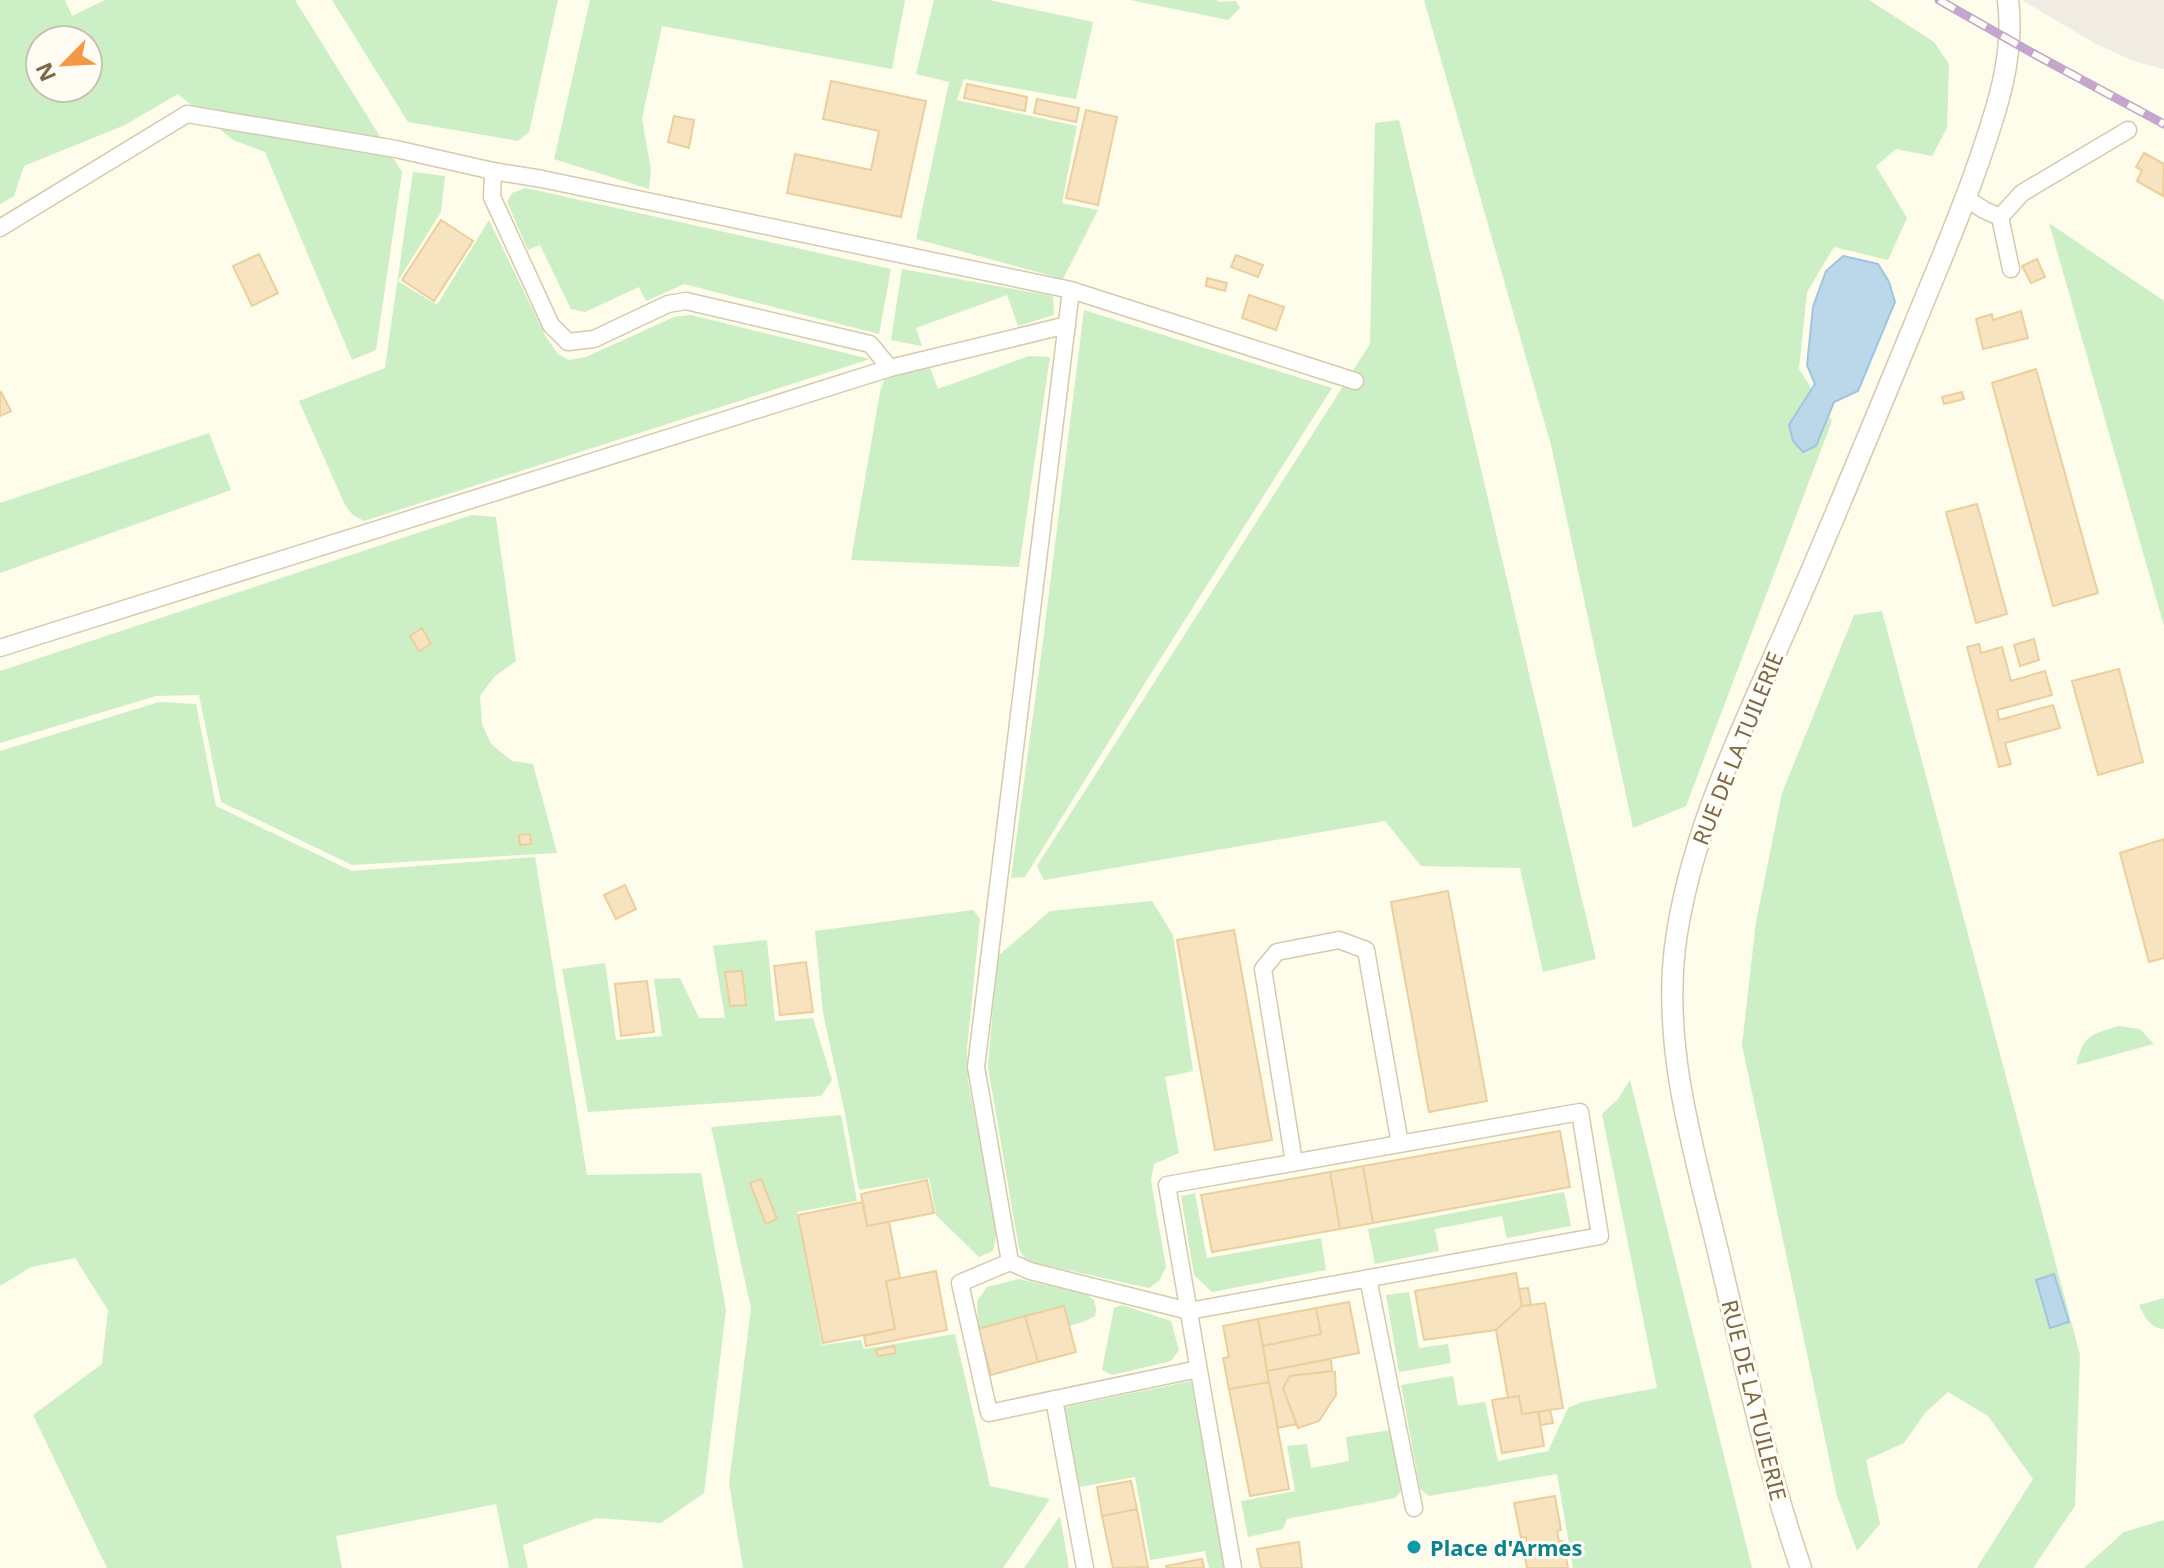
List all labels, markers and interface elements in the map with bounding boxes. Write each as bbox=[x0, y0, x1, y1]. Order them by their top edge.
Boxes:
north arrow bbox=[24, 24, 104, 104]
text: N bbox=[27, 58, 62, 87]
street label: RUE DE LA TUILERIE bbox=[1685, 647, 1789, 849]
street label: RUE DE LA TUILERIE bbox=[1716, 1296, 1794, 1504]
place label: Place d'Armes bbox=[1430, 1532, 1583, 1562]
marker: Place d'Armes bbox=[1405, 1538, 1423, 1556]

